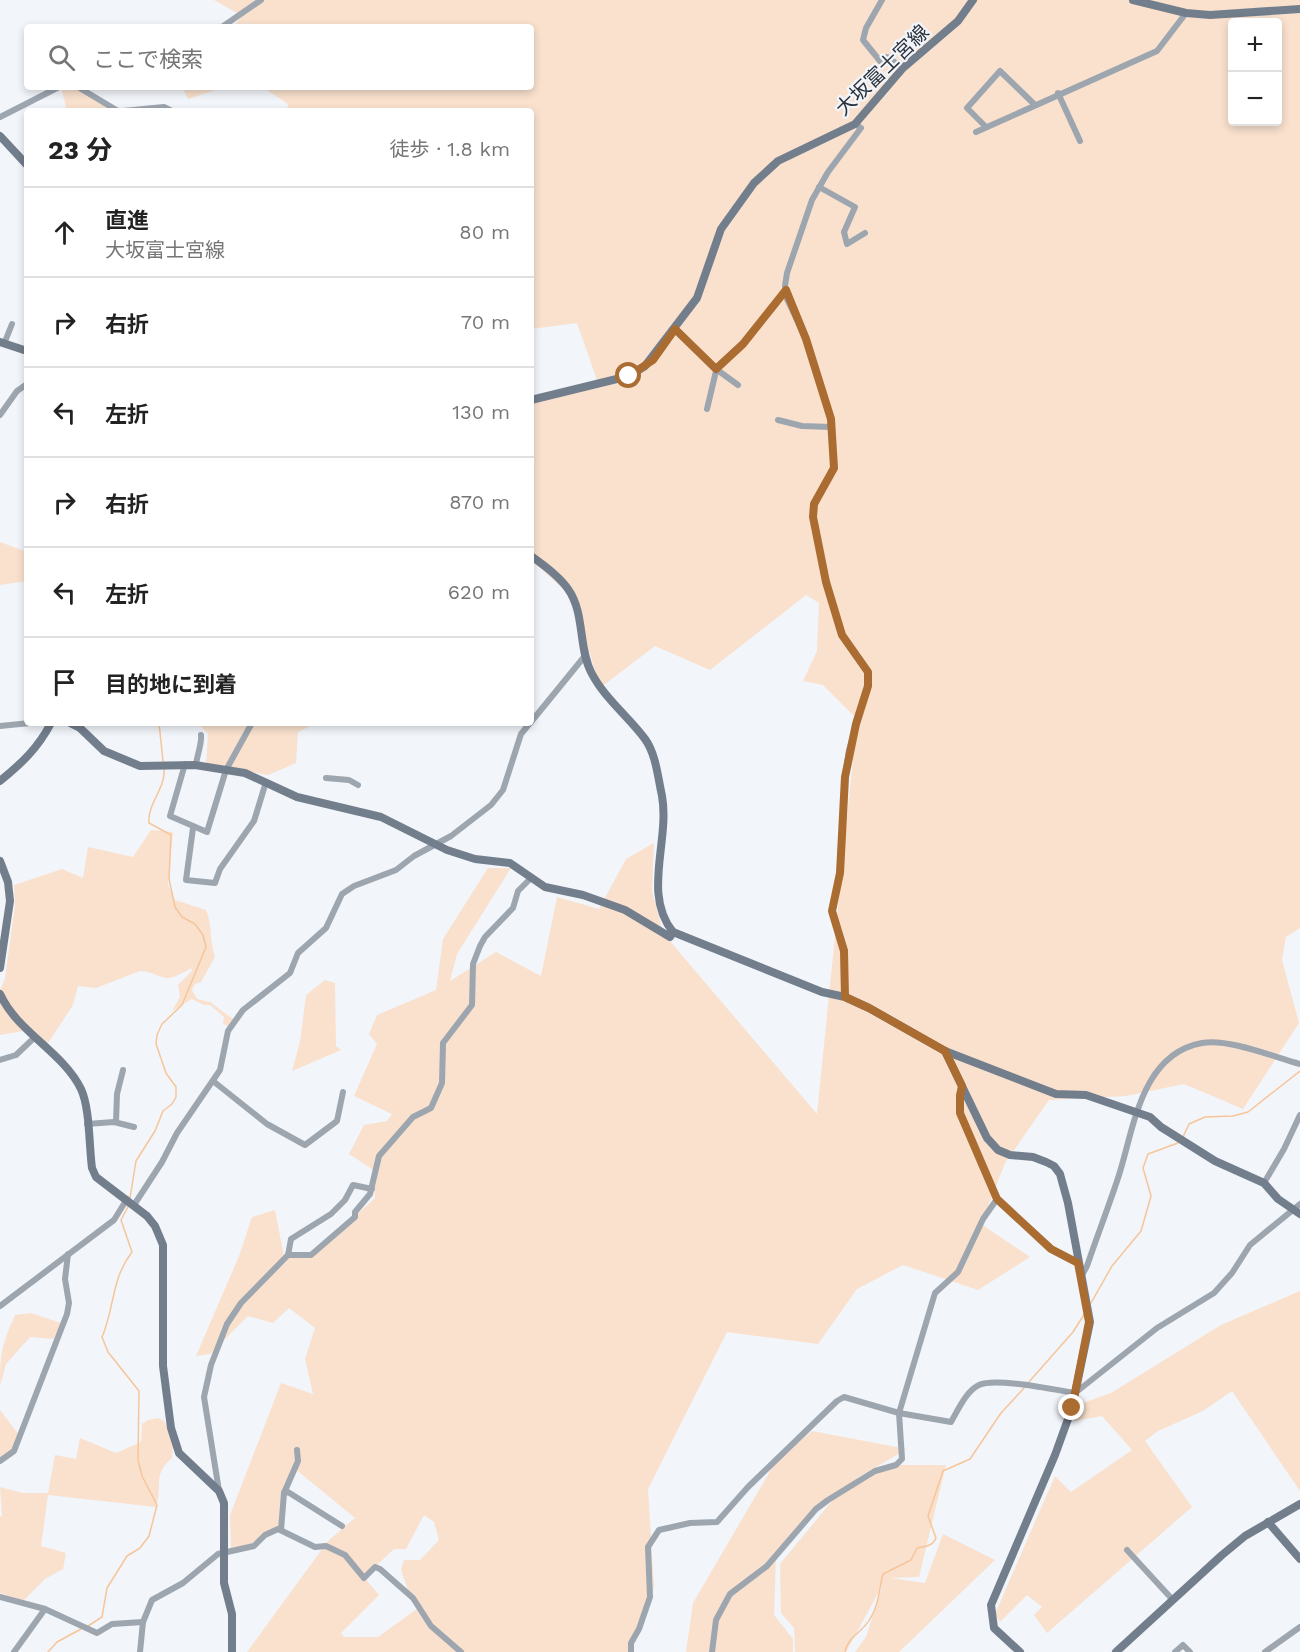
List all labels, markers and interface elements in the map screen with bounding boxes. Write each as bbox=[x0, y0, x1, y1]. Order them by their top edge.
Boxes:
map controls bbox=[1228, 18, 1282, 126]
button: + bbox=[1228, 18, 1282, 72]
street label: 大坂富士宮線 bbox=[831, 20, 933, 120]
search box bbox=[24, 24, 534, 90]
icon: search bbox=[45, 41, 78, 74]
text: ここで検索 bbox=[93, 47, 203, 72]
button: − bbox=[1228, 72, 1282, 126]
text: 23 分 bbox=[48, 135, 112, 165]
text: 徒歩 · 1.8 km bbox=[390, 137, 510, 161]
text: 直進 bbox=[105, 208, 149, 233]
icon: ahead bbox=[48, 216, 81, 249]
text: 80 m bbox=[459, 220, 510, 244]
text: 大坂富士宮線 bbox=[105, 238, 225, 262]
icon: right bbox=[48, 306, 81, 339]
text: 70 m bbox=[461, 310, 510, 334]
text: 右折 bbox=[105, 312, 149, 337]
route start bbox=[615, 362, 641, 388]
icon: left bbox=[48, 396, 81, 429]
text: 130 m bbox=[452, 400, 510, 424]
text: 左折 bbox=[105, 402, 149, 427]
icon: right bbox=[48, 486, 81, 519]
text: 870 m bbox=[449, 490, 510, 514]
text: 右折 bbox=[105, 492, 149, 517]
icon: left bbox=[48, 576, 81, 609]
text: 620 m bbox=[448, 580, 510, 604]
text: 左折 bbox=[105, 582, 149, 607]
icon: arrive bbox=[48, 666, 81, 699]
text: 目的地に到着 bbox=[105, 672, 237, 697]
route end bbox=[1058, 1394, 1084, 1420]

